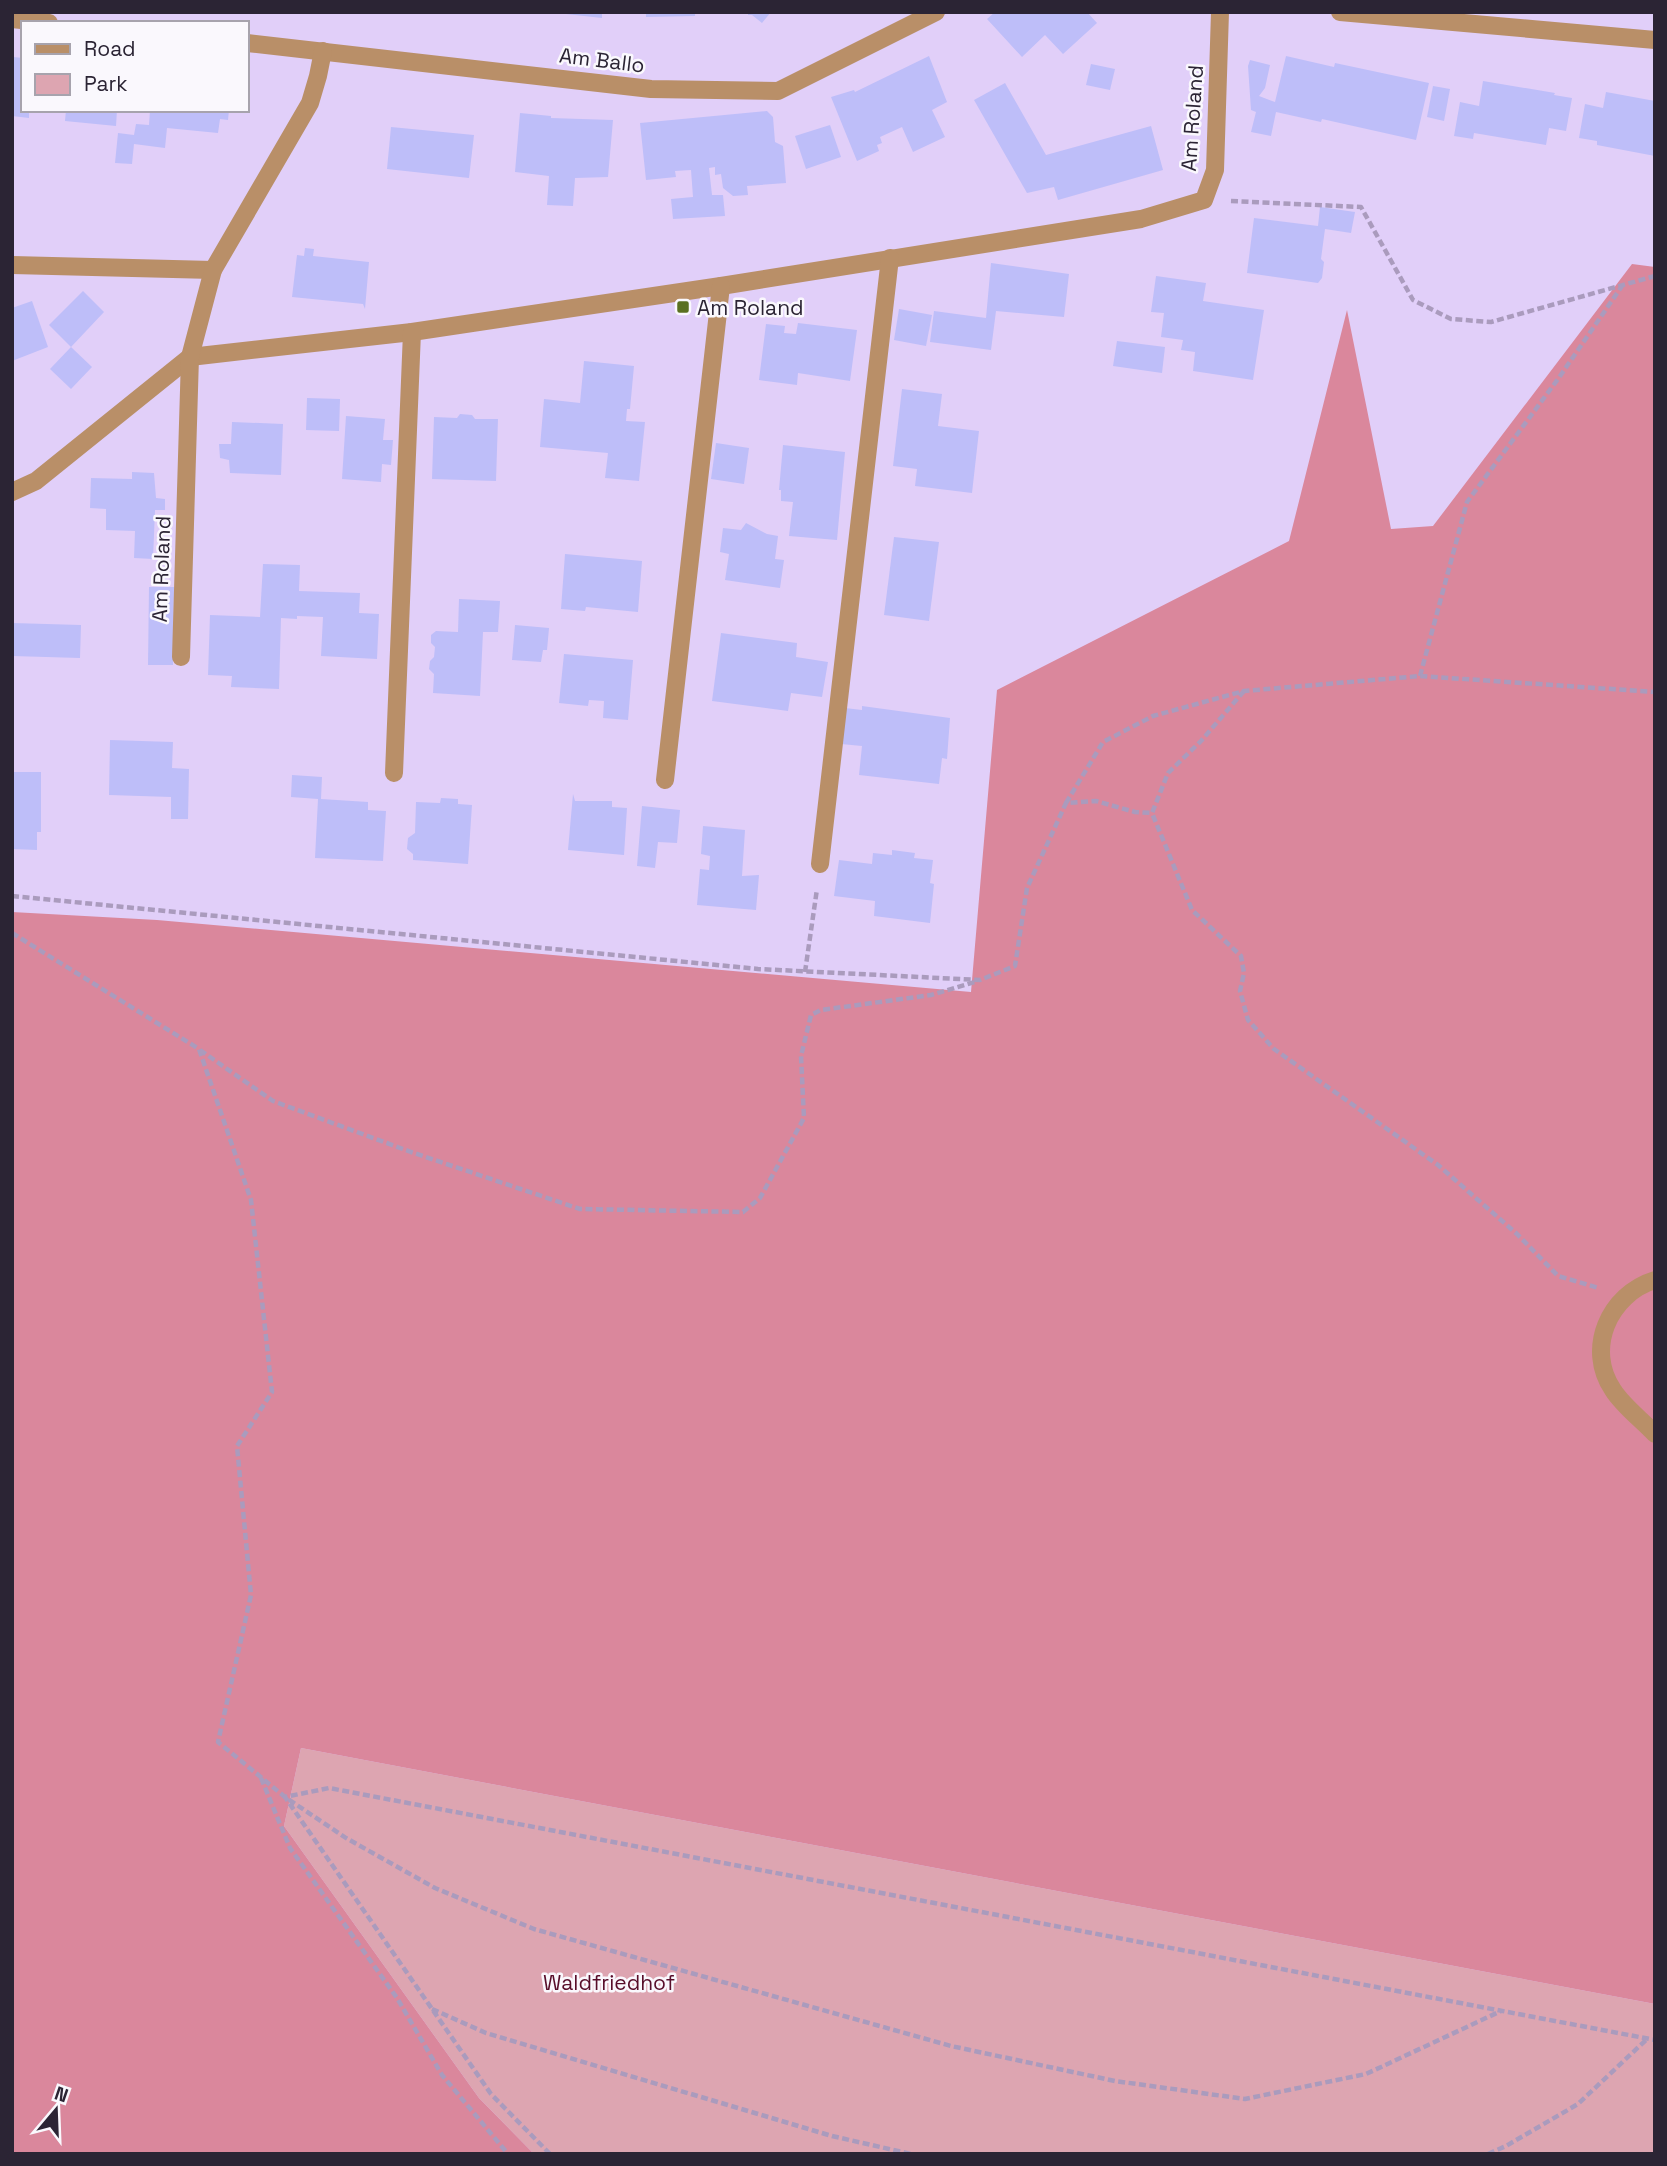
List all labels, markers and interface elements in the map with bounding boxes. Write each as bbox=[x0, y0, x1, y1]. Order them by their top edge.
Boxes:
legend bbox=[21, 21, 248, 112]
text: Road bbox=[84, 35, 136, 62]
street label: Am Ballo bbox=[558, 41, 646, 79]
street label: Am Roland bbox=[1175, 64, 1209, 172]
text: Park bbox=[84, 70, 128, 97]
place label: Am Roland bbox=[697, 294, 804, 321]
marker: Am Roland bbox=[675, 299, 691, 315]
street label: Am Roland bbox=[146, 515, 176, 623]
park label: Waldfriedhof bbox=[543, 1969, 675, 1996]
north arrow bbox=[21, 2075, 91, 2145]
text: N bbox=[51, 2081, 71, 2108]

